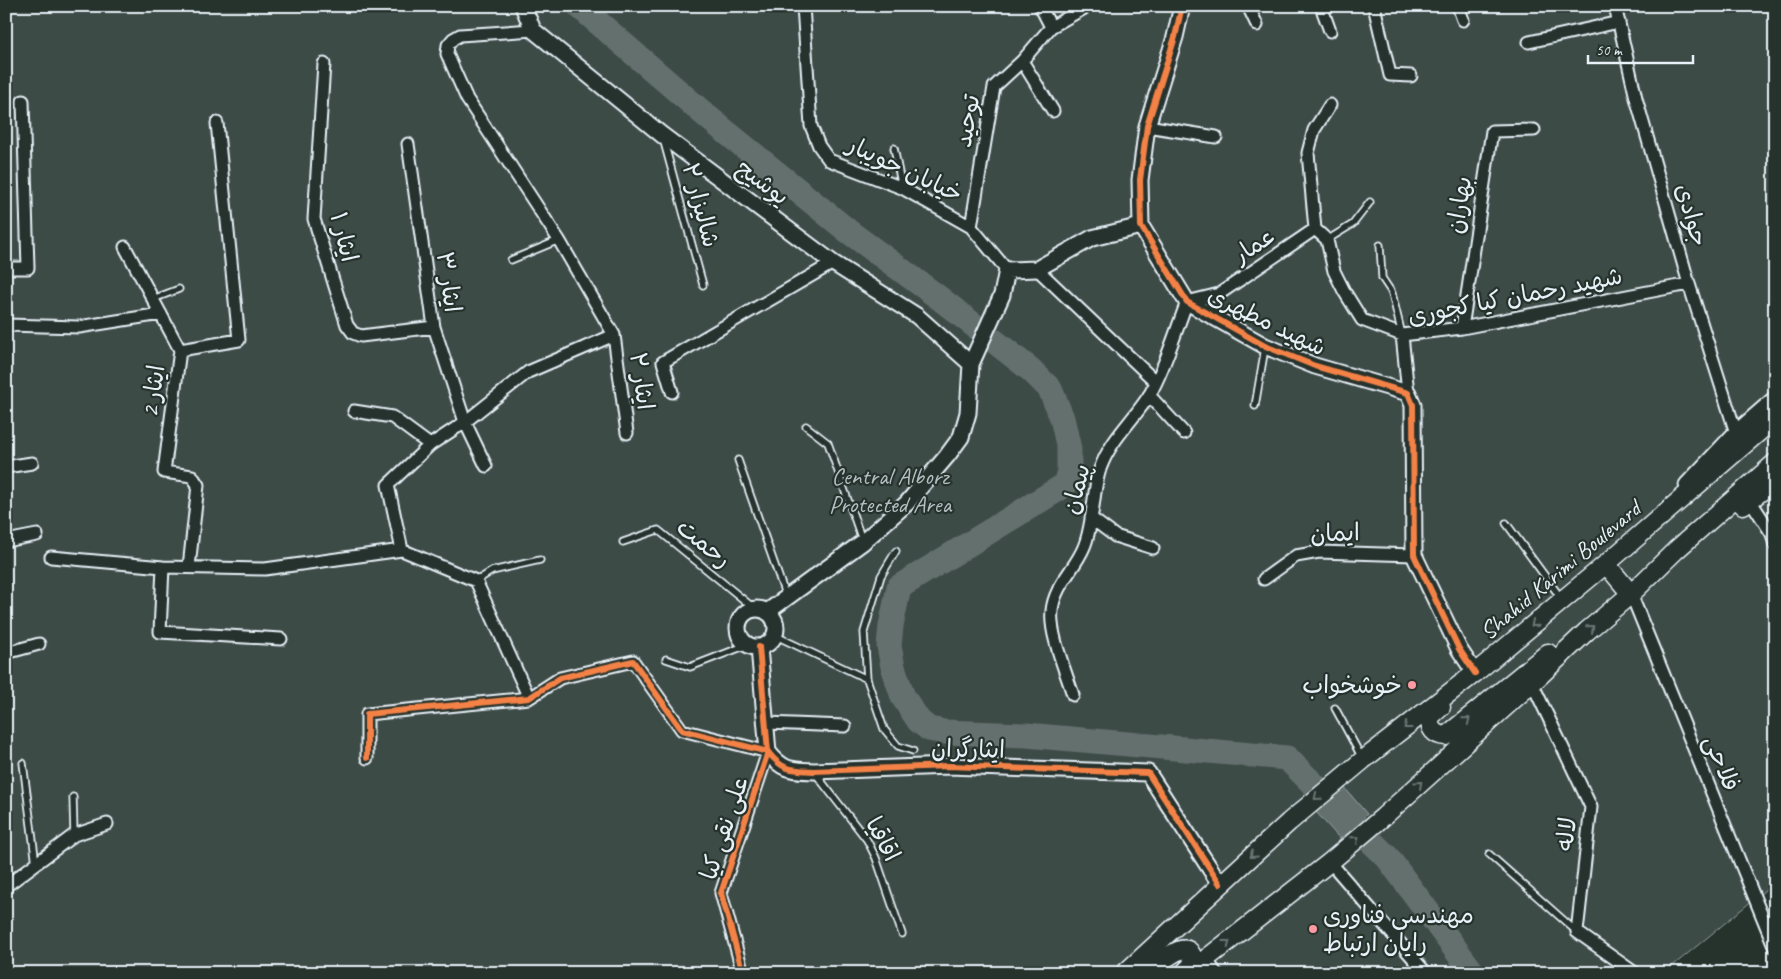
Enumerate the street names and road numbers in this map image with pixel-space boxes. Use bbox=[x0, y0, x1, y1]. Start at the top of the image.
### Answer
street label: توحید bbox=[948, 91, 987, 150]
street label: خیابان جویبار bbox=[841, 128, 967, 209]
street label: یوشیج bbox=[730, 152, 795, 212]
street label: شالیزار ۲ bbox=[675, 160, 727, 250]
street label: بهاران bbox=[1440, 174, 1478, 236]
street label: جوادی bbox=[1669, 180, 1715, 250]
street label: ایثار ۱ bbox=[323, 209, 365, 265]
street label: عمار bbox=[1226, 220, 1281, 271]
street label: ایثار ۳ bbox=[430, 250, 468, 314]
street label: شهید رحمان کیا کجوری bbox=[1405, 260, 1625, 332]
street label: شهید مطهری bbox=[1203, 279, 1331, 363]
street label: ایثار ۲ bbox=[623, 350, 661, 412]
street label: ایثار 2 bbox=[135, 363, 171, 419]
street label: پیمان bbox=[1055, 461, 1097, 517]
street label: Shahid Karimi Boulevard bbox=[1473, 492, 1649, 646]
street label: رحمت bbox=[671, 512, 737, 574]
street label: ایمان bbox=[1310, 517, 1360, 549]
street label: فلاحی bbox=[1697, 731, 1747, 795]
street label: ایثارگران bbox=[931, 733, 1005, 765]
street label: علی نقی کیا bbox=[693, 772, 755, 884]
street label: اقاقیا bbox=[859, 812, 907, 866]
street label: لاله bbox=[1549, 815, 1583, 853]

